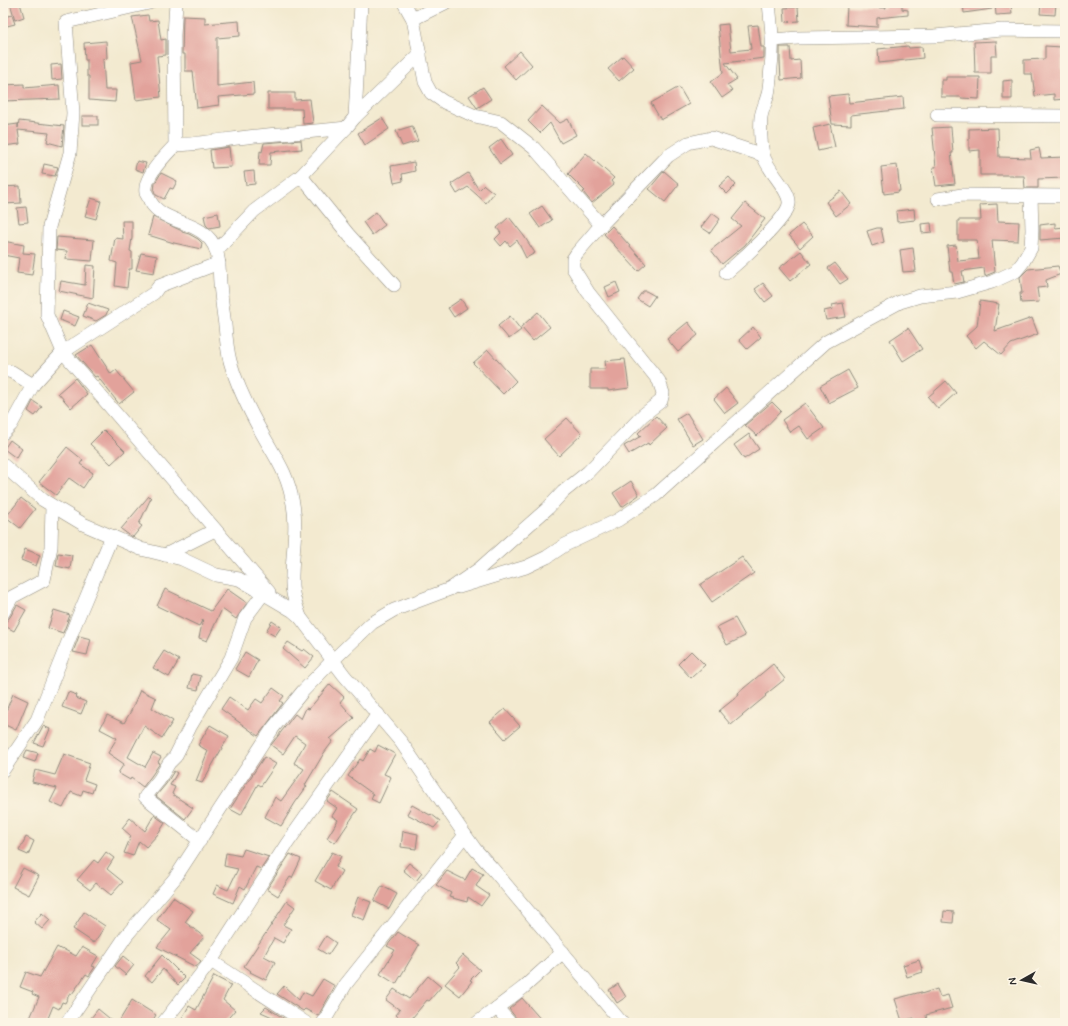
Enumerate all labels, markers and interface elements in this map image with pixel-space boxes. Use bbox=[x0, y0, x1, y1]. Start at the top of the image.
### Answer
north arrow bbox=[1002, 960, 1042, 1000]
text: N bbox=[1006, 977, 1021, 986]

